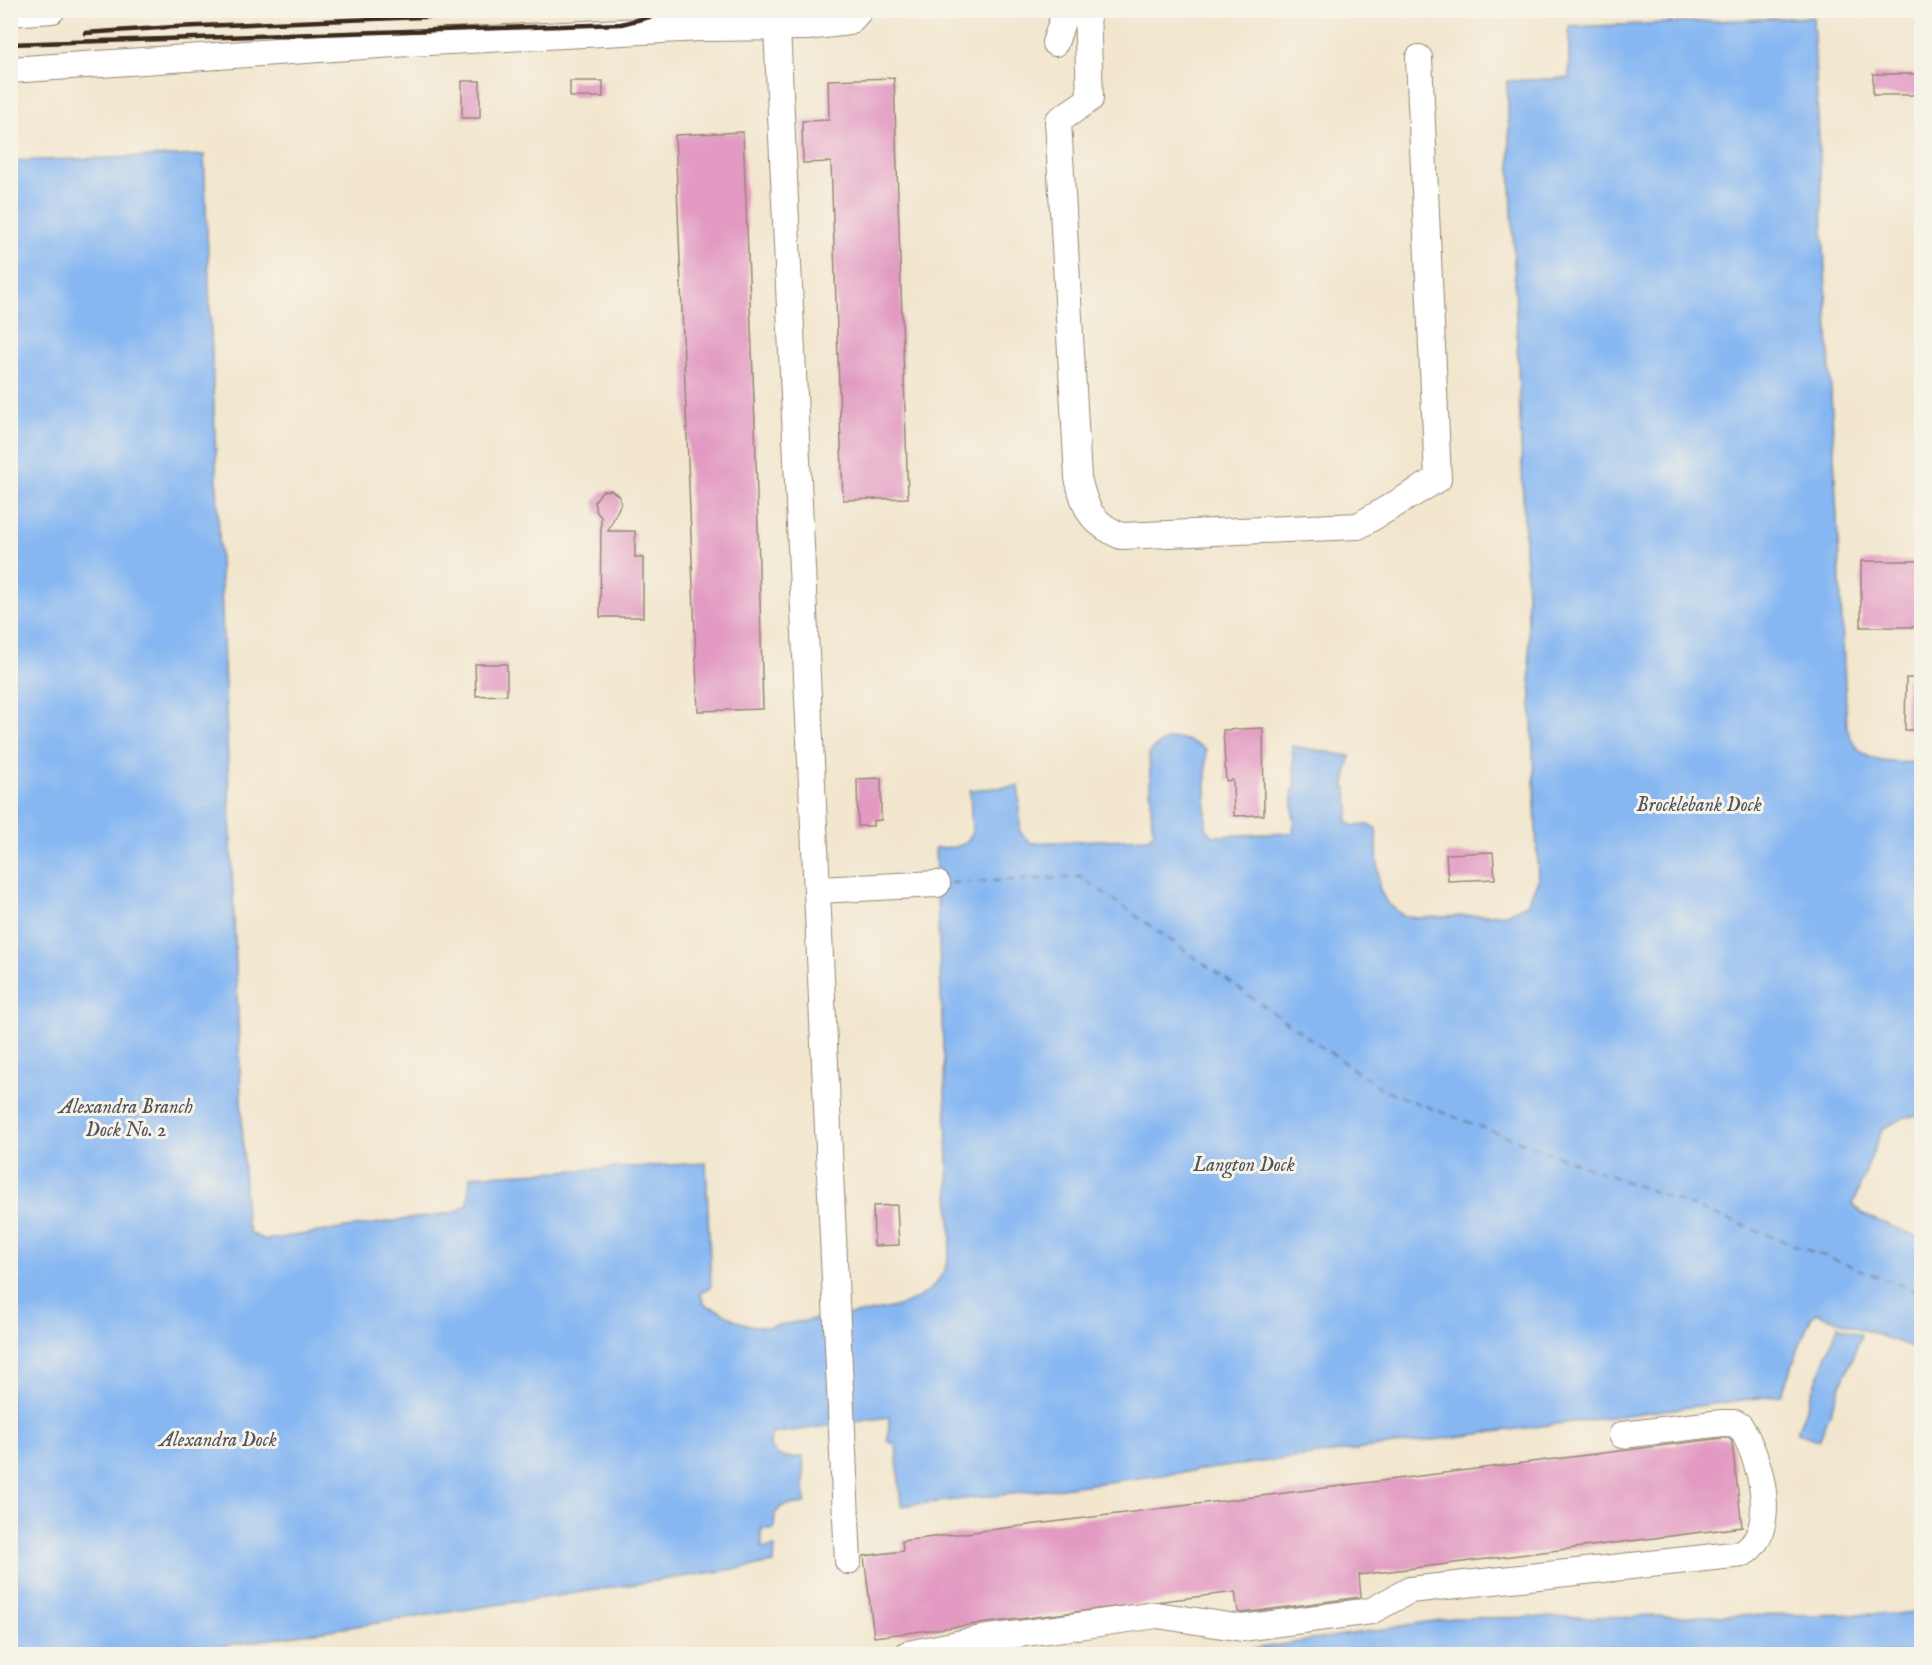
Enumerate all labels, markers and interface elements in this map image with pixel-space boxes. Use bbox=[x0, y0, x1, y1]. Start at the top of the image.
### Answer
water label: Brocklebank Dock bbox=[1636, 793, 1762, 818]
water label: Alexandra Branch Dock No. 2 bbox=[57, 1095, 194, 1143]
water label: Langton Dock bbox=[1192, 1153, 1295, 1179]
water label: Alexandra Dock bbox=[157, 1428, 277, 1453]

